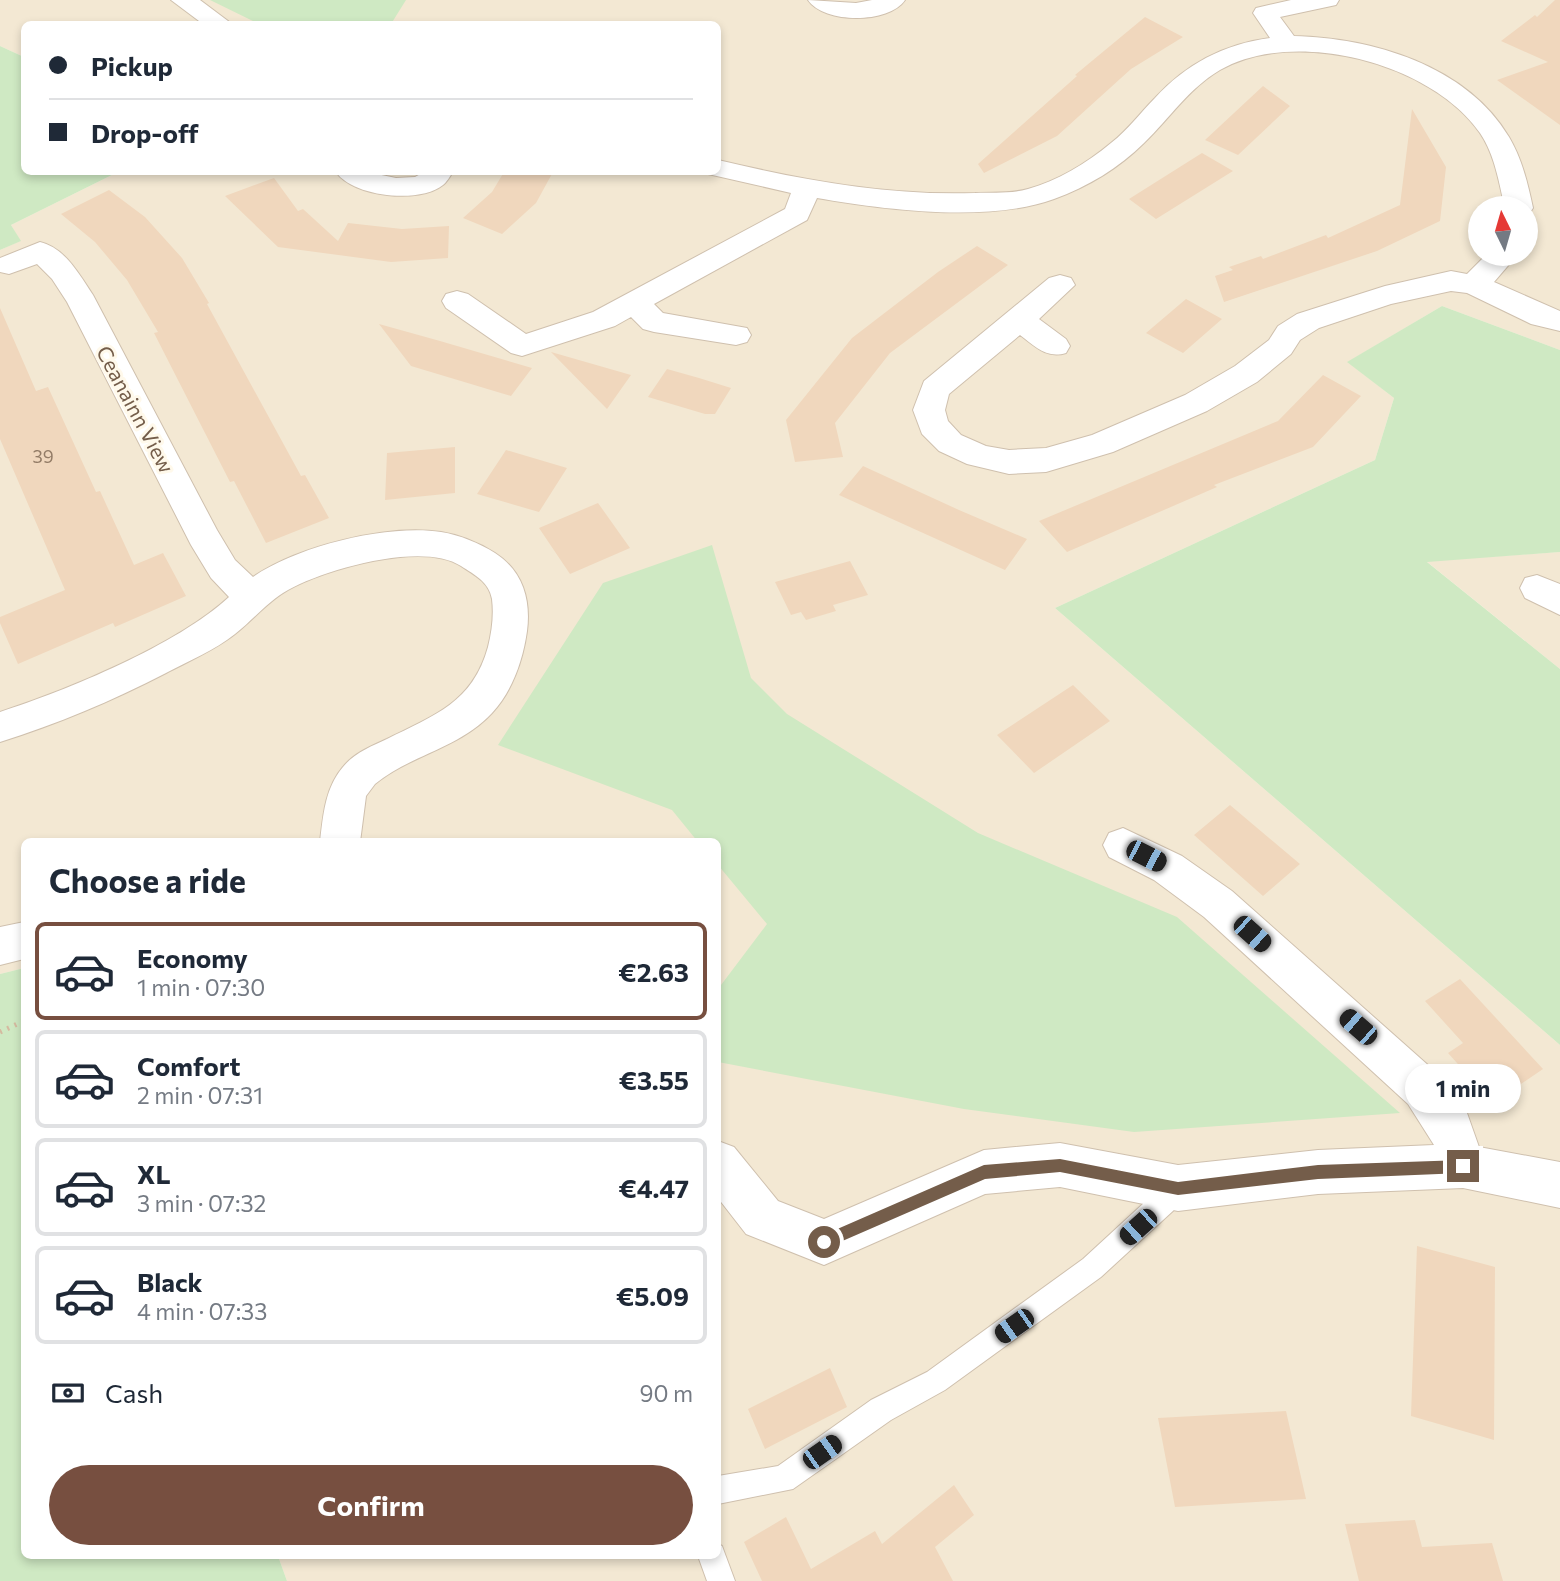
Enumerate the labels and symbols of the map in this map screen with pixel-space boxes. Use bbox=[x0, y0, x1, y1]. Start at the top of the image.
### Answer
north arrow bbox=[1468, 196, 1538, 266]
street label: Ceanainn View bbox=[92, 341, 180, 477]
house number: 39 bbox=[32, 445, 54, 467]
car bbox=[1123, 837, 1170, 875]
car bbox=[1230, 912, 1275, 956]
car bbox=[1336, 1005, 1381, 1049]
callout: 1 min bbox=[1405, 1064, 1521, 1114]
route end bbox=[1447, 1150, 1479, 1182]
car bbox=[1116, 1205, 1161, 1249]
route start bbox=[808, 1226, 840, 1258]
car bbox=[991, 1305, 1038, 1347]
car bbox=[799, 1431, 846, 1473]

